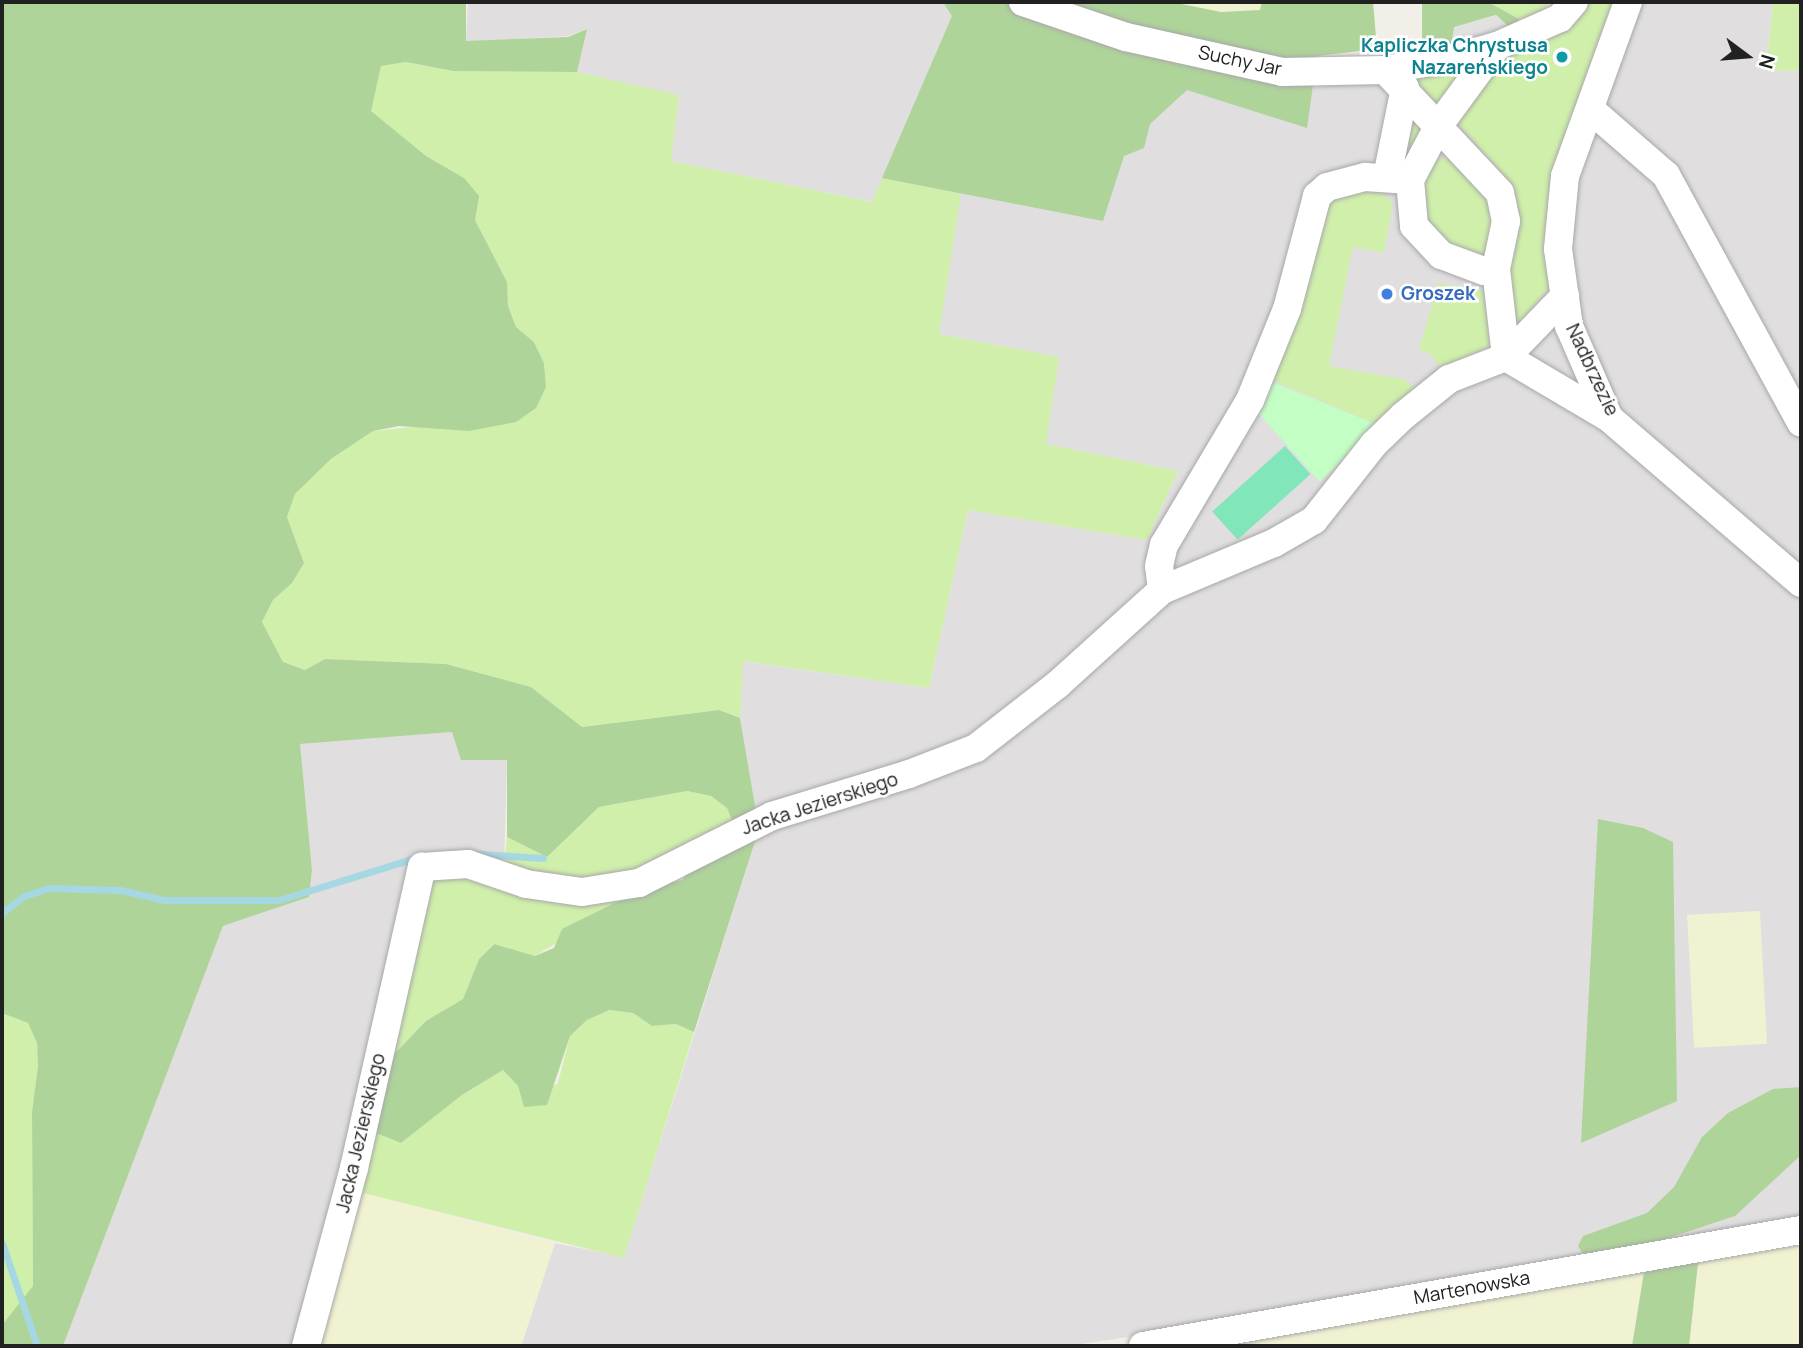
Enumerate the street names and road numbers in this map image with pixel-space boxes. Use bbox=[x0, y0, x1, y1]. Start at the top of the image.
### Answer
street label: Suchy Jar bbox=[1196, 41, 1284, 81]
street label: Nadbrzezie bbox=[1561, 320, 1623, 420]
street label: Jacka Jezierskiego bbox=[739, 768, 901, 840]
street label: Jacka Jezierskiego bbox=[332, 1051, 390, 1215]
street label: Martenowska bbox=[1412, 1267, 1532, 1309]

